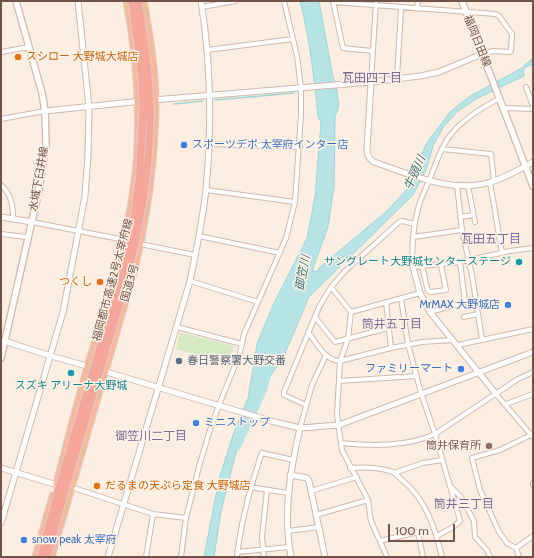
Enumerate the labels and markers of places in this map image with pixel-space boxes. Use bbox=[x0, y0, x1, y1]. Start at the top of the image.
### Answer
place label: スシロー 大野城大城店 bbox=[26, 50, 138, 64]
marker: スシロー 大野城大城店 bbox=[13, 52, 23, 62]
place label: スポーツデポ 太宰府インター店 bbox=[192, 138, 348, 152]
marker: スポーツデポ 太宰府インター店 bbox=[179, 140, 189, 150]
place label: サングレート大野城センターステージ bbox=[324, 255, 511, 269]
marker: サングレート大野城センターステージ bbox=[514, 257, 524, 267]
place label: つくし bbox=[59, 275, 92, 289]
marker: つくし bbox=[95, 277, 105, 287]
place label: MrMAX 大野城店 bbox=[419, 298, 500, 312]
marker: MrMAX 大野城店 bbox=[503, 300, 513, 310]
place label: 春日警察署大野交番 bbox=[187, 354, 286, 368]
marker: 春日警察署大野交番 bbox=[174, 356, 184, 366]
place label: ファミリーマート bbox=[365, 362, 453, 376]
marker: ファミリーマート bbox=[456, 364, 466, 374]
marker: スズキ アリーナ大野城 bbox=[66, 368, 76, 378]
place label: スズキ アリーナ大野城 bbox=[15, 379, 127, 393]
place label: ミニストップ bbox=[204, 416, 270, 430]
marker: ミニストップ bbox=[191, 418, 201, 428]
place label: 筒井保育所 bbox=[426, 439, 481, 453]
marker: 筒井保育所 bbox=[484, 441, 494, 451]
place label: だるまの天ぷら定食 大野城店 bbox=[105, 479, 250, 493]
marker: だるまの天ぷら定食 大野城店 bbox=[92, 481, 102, 491]
place label: snow peak 太宰府 bbox=[32, 533, 117, 547]
marker: snow peak 太宰府 bbox=[19, 535, 29, 545]

